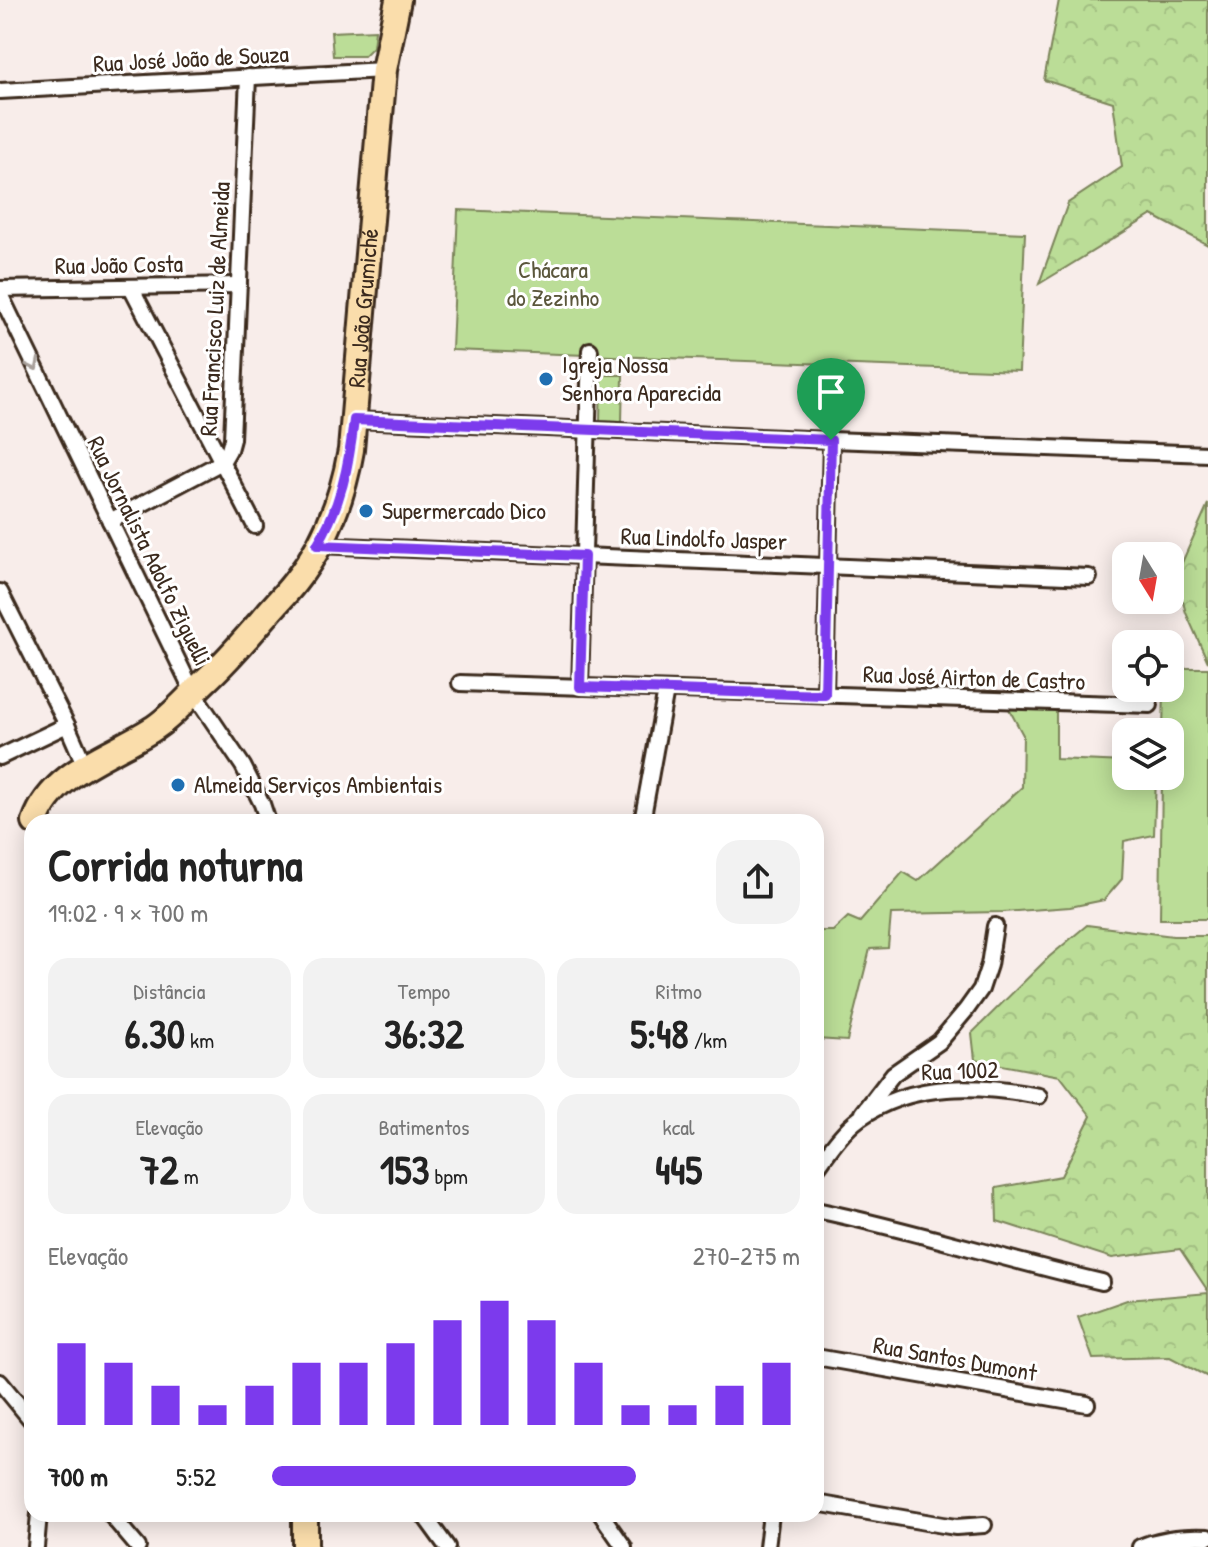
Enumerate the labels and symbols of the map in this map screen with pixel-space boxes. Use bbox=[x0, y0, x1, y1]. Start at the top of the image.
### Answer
street label: Rua José João de Souza bbox=[92, 37, 290, 79]
street label: Rua Francisco Luiz de Almeida bbox=[191, 181, 237, 437]
street label: Rua João Grumiché bbox=[339, 227, 385, 389]
street label: Rua João Costa bbox=[55, 247, 183, 281]
park label: Chácara do Zezinho bbox=[507, 253, 600, 313]
place label: Igreja Nossa Senhora Aparecida bbox=[562, 348, 721, 408]
one-way arrow bbox=[24, 356, 40, 371]
pin bbox=[797, 358, 865, 440]
marker: Igreja Nossa Senhora Aparecida bbox=[537, 370, 555, 388]
street label: Rua Jornalista Adolfo Ziguelli bbox=[80, 430, 219, 671]
place label: Supermercado Dico bbox=[382, 494, 546, 526]
marker: Supermercado Dico bbox=[357, 502, 375, 520]
street label: Rua Lindolfo Jasper bbox=[620, 519, 788, 557]
north arrow bbox=[1112, 542, 1184, 614]
street label: Rua José Airton de Castro bbox=[862, 657, 1086, 697]
place label: Almeida Serviços Ambientais bbox=[194, 768, 442, 800]
marker: Almeida Serviços Ambientais bbox=[169, 776, 187, 794]
street label: Rua 1002 bbox=[921, 1053, 999, 1087]
street label: Rua Santos Dumont bbox=[871, 1328, 1040, 1388]

